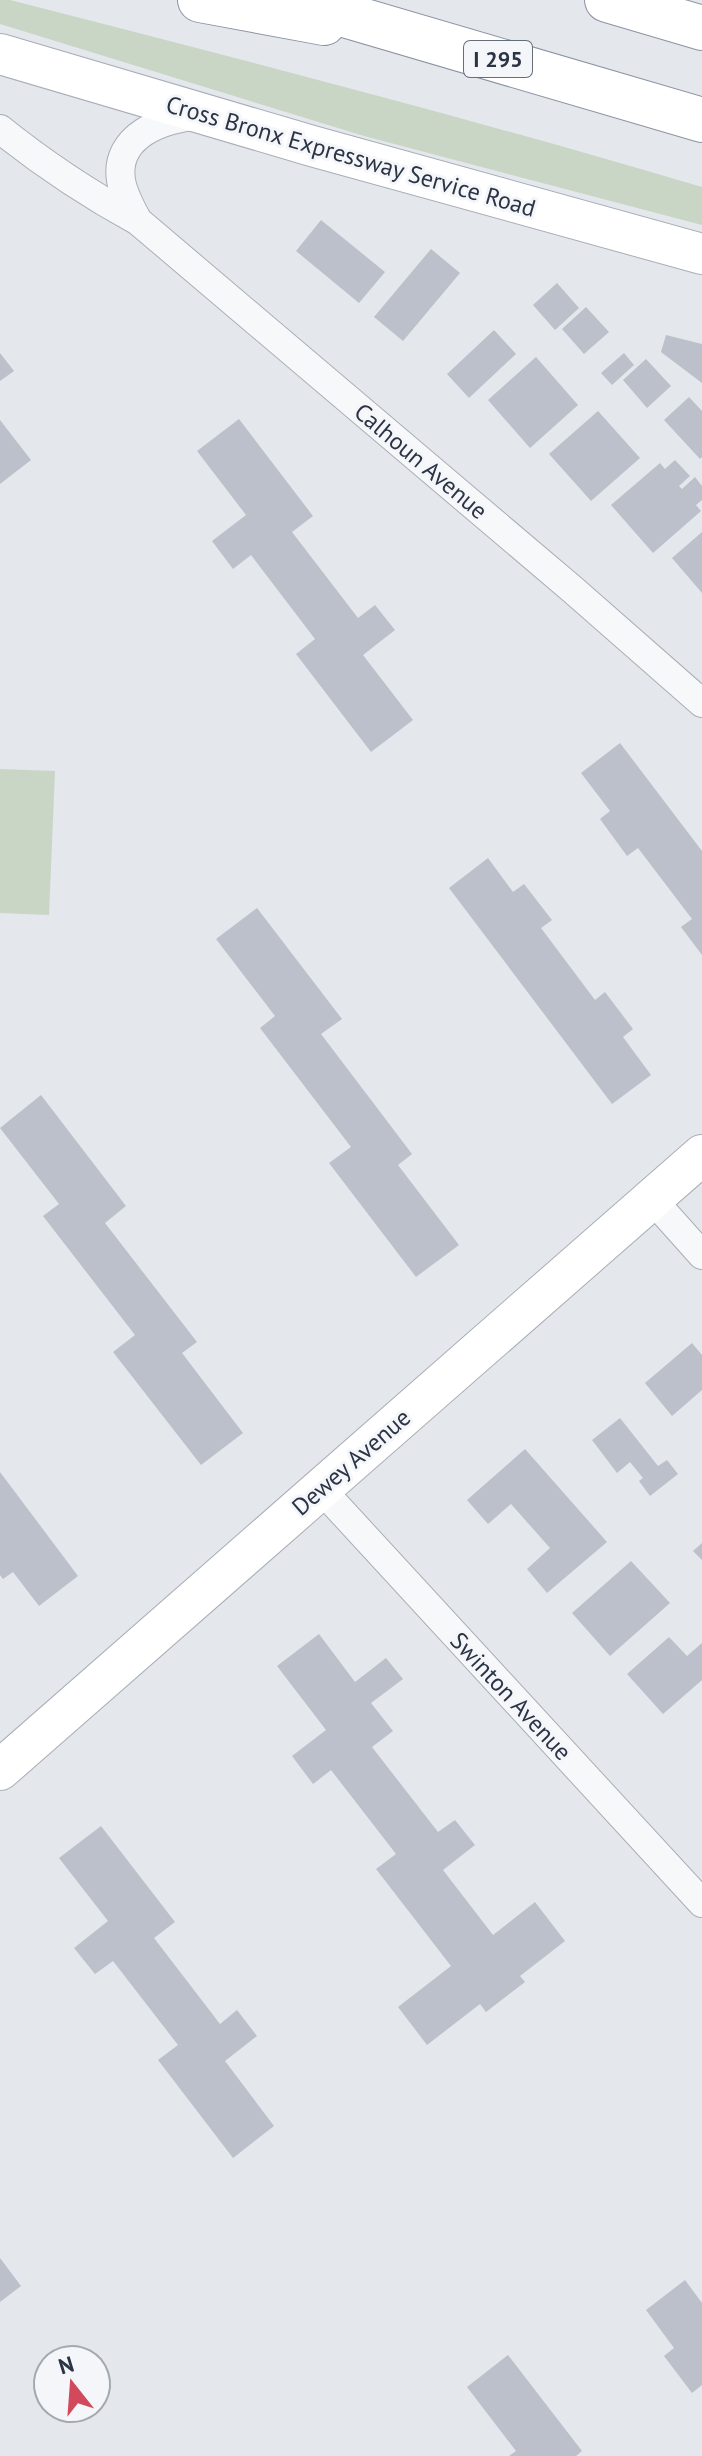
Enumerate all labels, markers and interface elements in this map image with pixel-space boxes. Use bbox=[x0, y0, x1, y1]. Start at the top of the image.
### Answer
road number: I 295 bbox=[464, 41, 532, 77]
street label: Cross Bronx Expressway Service Road bbox=[163, 88, 539, 224]
street label: Calhoun Avenue bbox=[348, 396, 494, 526]
street label: Dewey Avenue bbox=[285, 1402, 417, 1522]
street label: Swinton Avenue bbox=[444, 1625, 578, 1767]
north arrow bbox=[32, 2344, 112, 2424]
text: N bbox=[55, 2349, 77, 2380]

